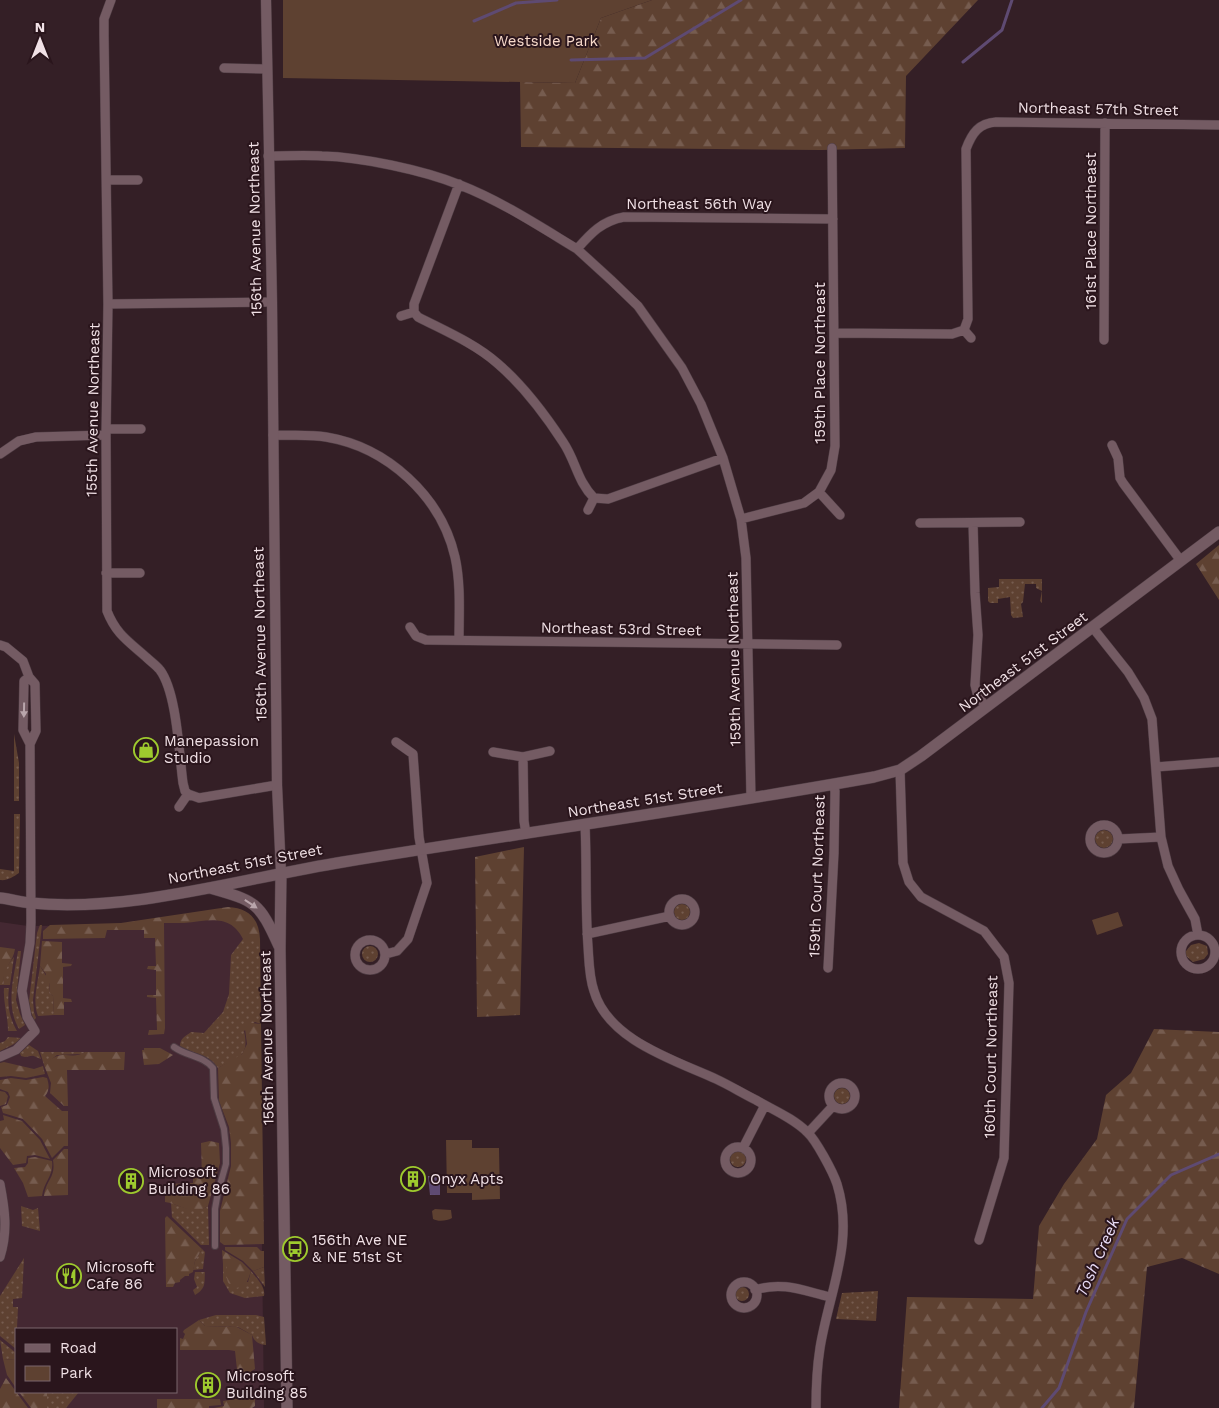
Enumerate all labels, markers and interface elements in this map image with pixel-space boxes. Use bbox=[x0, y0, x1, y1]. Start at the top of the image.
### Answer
north arrow bbox=[15, 15, 65, 65]
text: N bbox=[35, 19, 45, 35]
park label: Westside Park bbox=[494, 32, 599, 50]
street label: Northeast 57th Street bbox=[1018, 99, 1179, 119]
street label: 156th Avenue Northeast bbox=[244, 141, 266, 316]
street label: 161st Place Northeast bbox=[1082, 152, 1100, 310]
street label: Northeast 56th Way bbox=[626, 195, 772, 213]
street label: 159th Place Northeast bbox=[811, 282, 829, 444]
street label: 155th Avenue Northeast bbox=[82, 322, 104, 497]
street label: 156th Avenue Northeast bbox=[249, 546, 271, 721]
street label: 159th Avenue Northeast bbox=[723, 571, 745, 746]
street label: Northeast 51st Street bbox=[955, 607, 1092, 716]
street label: Northeast 53rd Street bbox=[541, 619, 702, 639]
one-way arrow bbox=[20, 702, 28, 718]
place label: Manepassion Studio bbox=[164, 732, 259, 767]
shop icon: Manepassion Studio bbox=[133, 737, 159, 763]
street label: Northeast 51st Street bbox=[566, 779, 724, 821]
street label: 159th Court Northeast bbox=[805, 794, 829, 958]
street label: Northeast 51st Street bbox=[166, 840, 324, 888]
one-way arrow bbox=[244, 899, 258, 909]
street label: 156th Avenue Northeast bbox=[256, 950, 278, 1125]
street label: 160th Court Northeast bbox=[981, 975, 1001, 1139]
place label: Microsoft Building 86 bbox=[148, 1163, 230, 1198]
building icon: Onyx Apts bbox=[400, 1166, 426, 1192]
building icon: Microsoft Building 86 bbox=[118, 1168, 144, 1194]
place label: Onyx Apts bbox=[430, 1170, 504, 1188]
water label: Tosh Creek bbox=[1072, 1214, 1124, 1300]
place label: 156th Ave NE & NE 51st St bbox=[312, 1231, 407, 1266]
bus stop icon: 156th Ave NE & NE 51st St bbox=[282, 1236, 308, 1262]
place label: Microsoft Cafe 86 bbox=[86, 1258, 155, 1293]
restaurant icon: Microsoft Cafe 86 bbox=[56, 1263, 82, 1289]
legend bbox=[15, 1328, 178, 1393]
text: Road bbox=[60, 1339, 97, 1357]
text: Park bbox=[60, 1364, 93, 1382]
place label: Microsoft Building 85 bbox=[226, 1367, 307, 1402]
building icon: Microsoft Building 85 bbox=[195, 1372, 221, 1398]

